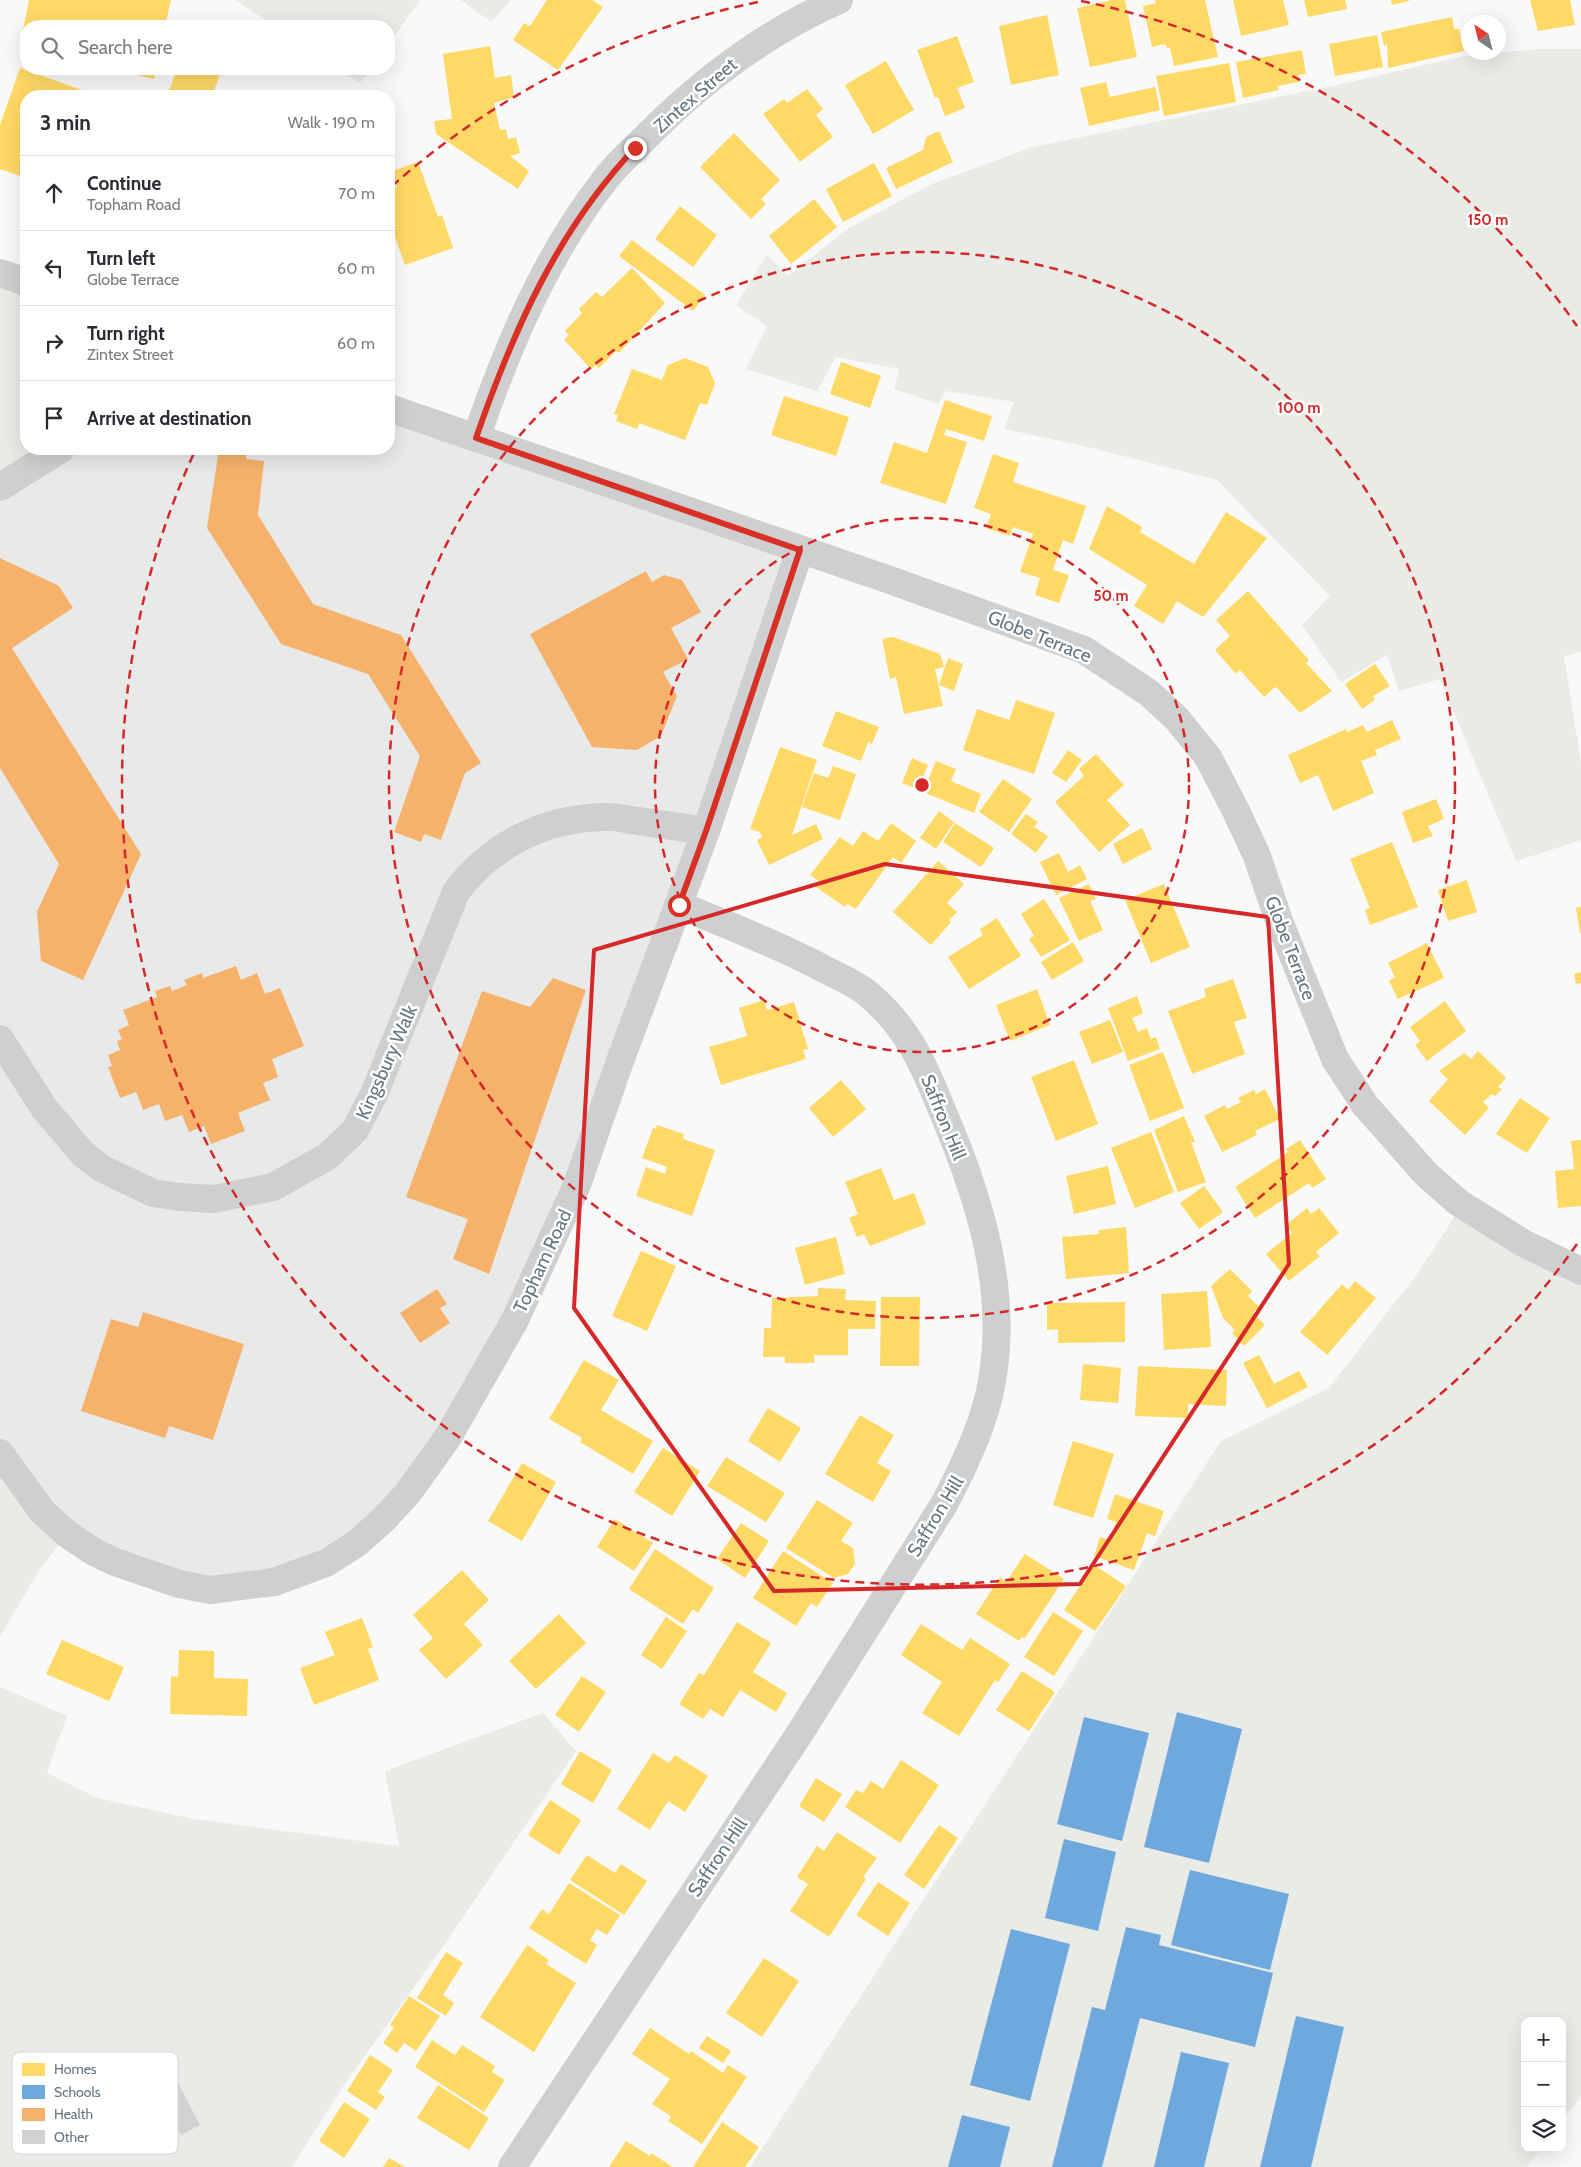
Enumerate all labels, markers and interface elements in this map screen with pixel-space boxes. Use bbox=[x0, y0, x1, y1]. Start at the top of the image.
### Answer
north arrow bbox=[1461, 15, 1506, 60]
search box bbox=[20, 20, 395, 75]
icon: search bbox=[38, 34, 66, 62]
text: Search here bbox=[78, 36, 172, 59]
street label: Zintex Street bbox=[649, 53, 742, 138]
text: 3 min bbox=[40, 110, 91, 135]
text: Walk · 190 m bbox=[288, 113, 375, 132]
route end bbox=[624, 137, 647, 160]
text: Continue bbox=[87, 172, 161, 195]
icon: ahead bbox=[40, 179, 68, 207]
text: 70 m bbox=[338, 184, 375, 203]
text: Topham Road bbox=[87, 195, 181, 214]
text: 150 m bbox=[1468, 211, 1508, 229]
text: Turn left bbox=[87, 247, 155, 270]
icon: left bbox=[40, 254, 68, 282]
text: 60 m bbox=[337, 259, 375, 278]
text: Globe Terrace bbox=[87, 270, 179, 289]
text: Turn right bbox=[87, 322, 165, 345]
icon: right bbox=[40, 329, 68, 357]
text: 60 m bbox=[337, 334, 375, 353]
text: Zintex Street bbox=[87, 345, 174, 364]
text: 100 m bbox=[1277, 399, 1321, 417]
icon: arrive bbox=[40, 404, 68, 432]
text: Arrive at destination bbox=[87, 407, 251, 430]
text: 50 m bbox=[1093, 587, 1129, 605]
street label: Globe Terrace bbox=[985, 605, 1095, 668]
centre of rings bbox=[913, 776, 931, 794]
street label: Globe Terrace bbox=[1260, 893, 1321, 1004]
route start bbox=[668, 894, 691, 917]
street label: Kingsbury Walk bbox=[351, 1001, 422, 1123]
street label: Saffron Hill bbox=[916, 1071, 971, 1164]
street label: Topham Road bbox=[509, 1206, 576, 1316]
street label: Saffron Hill bbox=[902, 1471, 969, 1561]
street label: Saffron Hill bbox=[683, 1813, 752, 1901]
map controls bbox=[1521, 2017, 1566, 2152]
button: + bbox=[1521, 2017, 1566, 2062]
legend bbox=[12, 2052, 178, 2154]
text: Homes bbox=[54, 2060, 97, 2078]
button: − bbox=[1521, 2062, 1566, 2107]
text: Schools bbox=[54, 2083, 101, 2101]
text: Health bbox=[54, 2105, 93, 2123]
button: layers bbox=[1521, 2107, 1566, 2152]
text: Other bbox=[54, 2128, 89, 2146]

